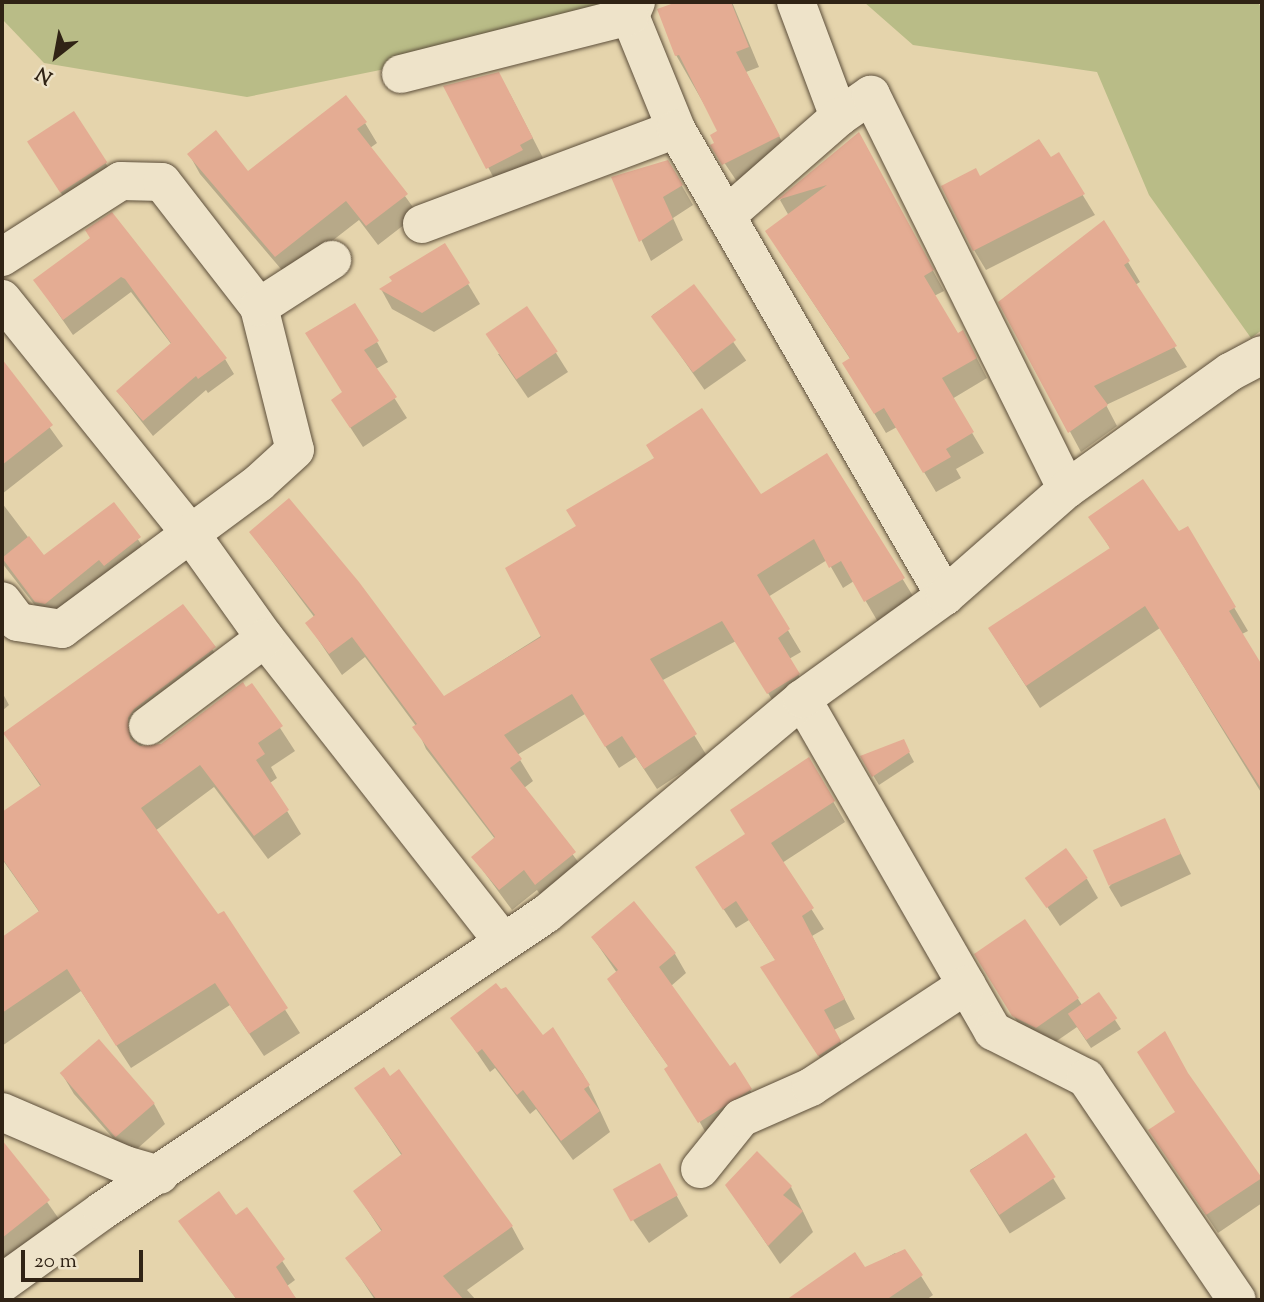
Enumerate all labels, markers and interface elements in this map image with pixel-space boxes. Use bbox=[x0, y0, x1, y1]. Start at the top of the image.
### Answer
north arrow bbox=[21, 21, 91, 91]
text: N bbox=[31, 59, 58, 90]
scale bar bbox=[24, 1236, 147, 1280]
text: 20 m bbox=[34, 1247, 77, 1277]

